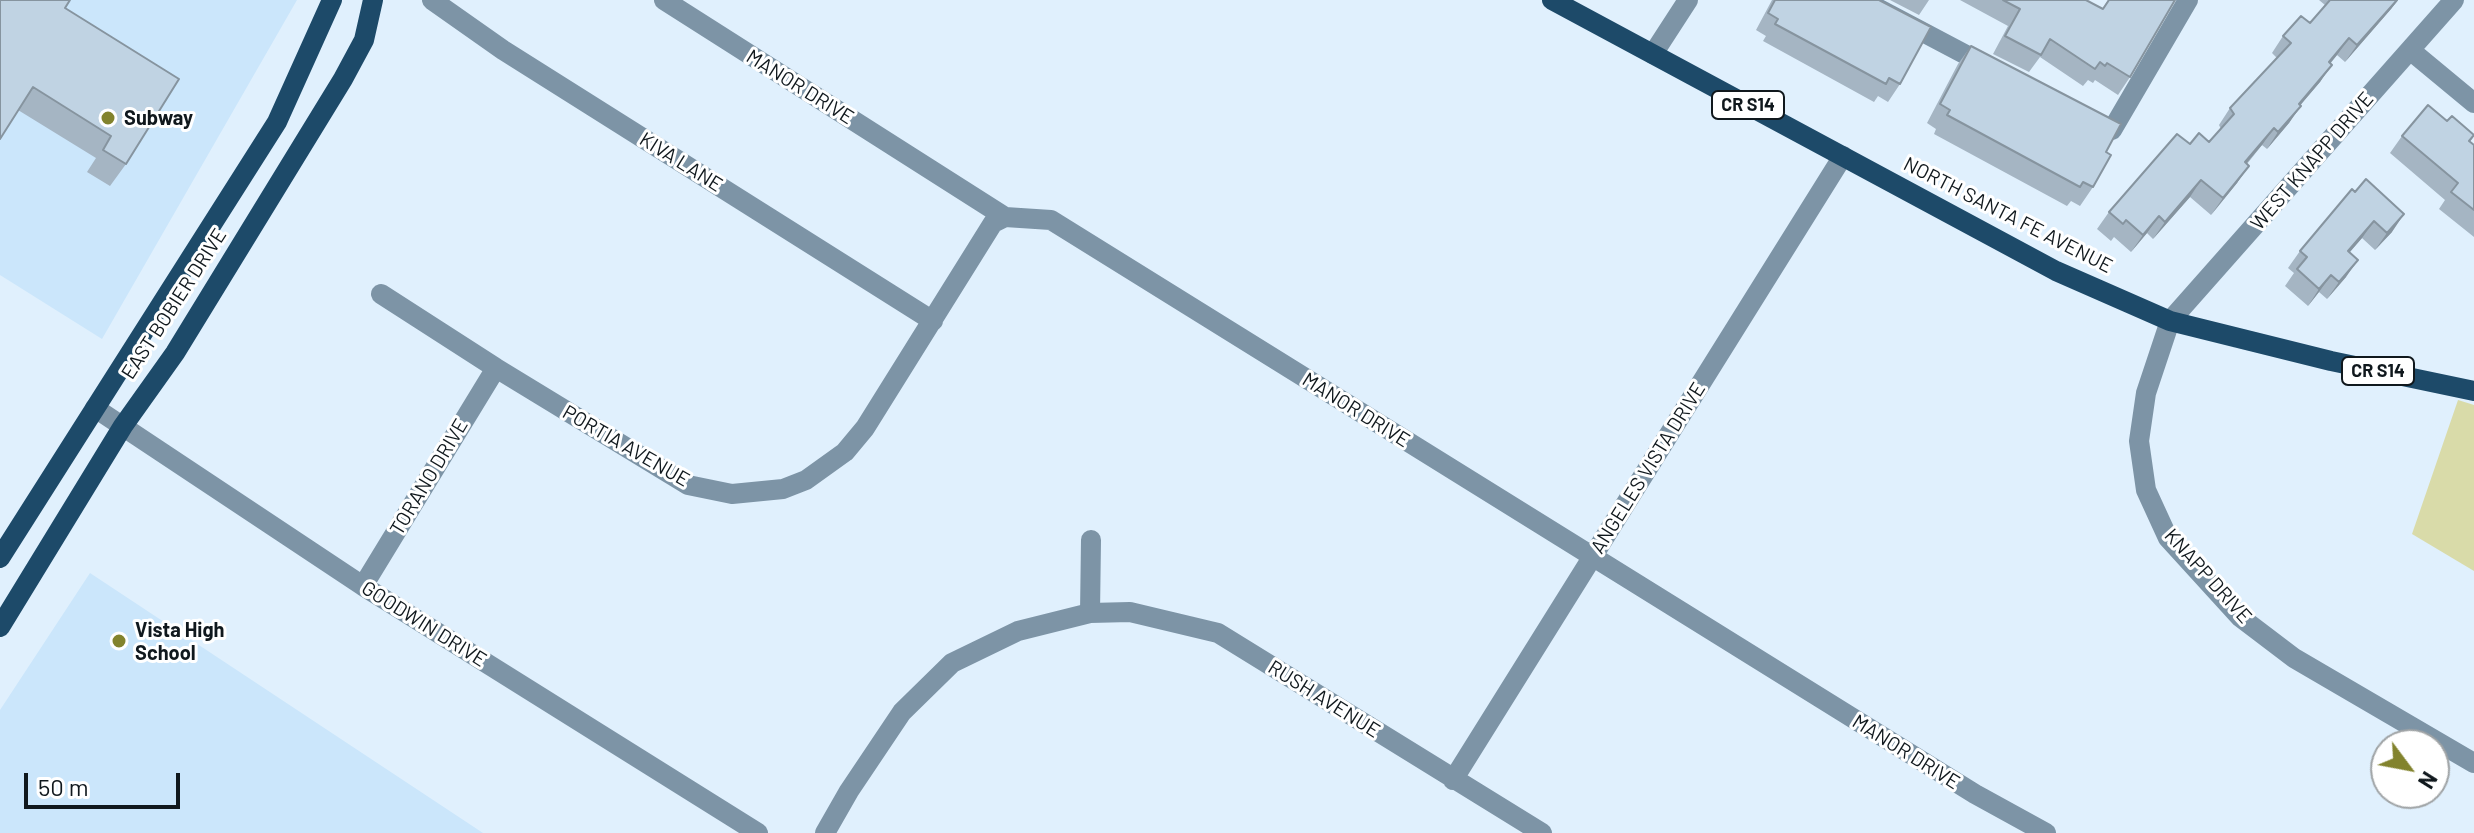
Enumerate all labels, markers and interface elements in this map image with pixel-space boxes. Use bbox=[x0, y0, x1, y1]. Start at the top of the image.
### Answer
street label: MANOR DRIVE bbox=[742, 44, 858, 130]
street label: WEST KNAPP DRIVE bbox=[2246, 87, 2378, 235]
road number: CR S14 bbox=[1712, 91, 1784, 119]
place label: Subway bbox=[124, 106, 193, 130]
marker: Subway bbox=[99, 109, 117, 127]
street label: KIVA LANE bbox=[635, 127, 727, 197]
street label: NORTH SANTA FE AVENUE bbox=[1900, 152, 2116, 278]
street label: EAST BOBIER DRIVE bbox=[116, 224, 232, 384]
road number: CR S14 bbox=[2342, 357, 2414, 385]
street label: MANOR DRIVE bbox=[1298, 367, 1414, 453]
street label: ANGELES VISTA DRIVE bbox=[1586, 378, 1710, 558]
street label: PORTIA AVENUE bbox=[558, 400, 694, 492]
street label: TORANO DRIVE bbox=[385, 415, 473, 539]
street label: KNAPP DRIVE bbox=[2159, 524, 2257, 628]
street label: GOODWIN DRIVE bbox=[357, 576, 491, 672]
place label: Vista High School bbox=[135, 618, 224, 665]
marker: Vista High School bbox=[110, 632, 128, 650]
street label: RUSH AVENUE bbox=[1264, 655, 1384, 743]
street label: MANOR DRIVE bbox=[1848, 709, 1964, 795]
north arrow bbox=[2370, 729, 2450, 809]
scale bar bbox=[28, 757, 184, 807]
text: N bbox=[2414, 768, 2444, 794]
text: 50 m bbox=[38, 772, 89, 801]

